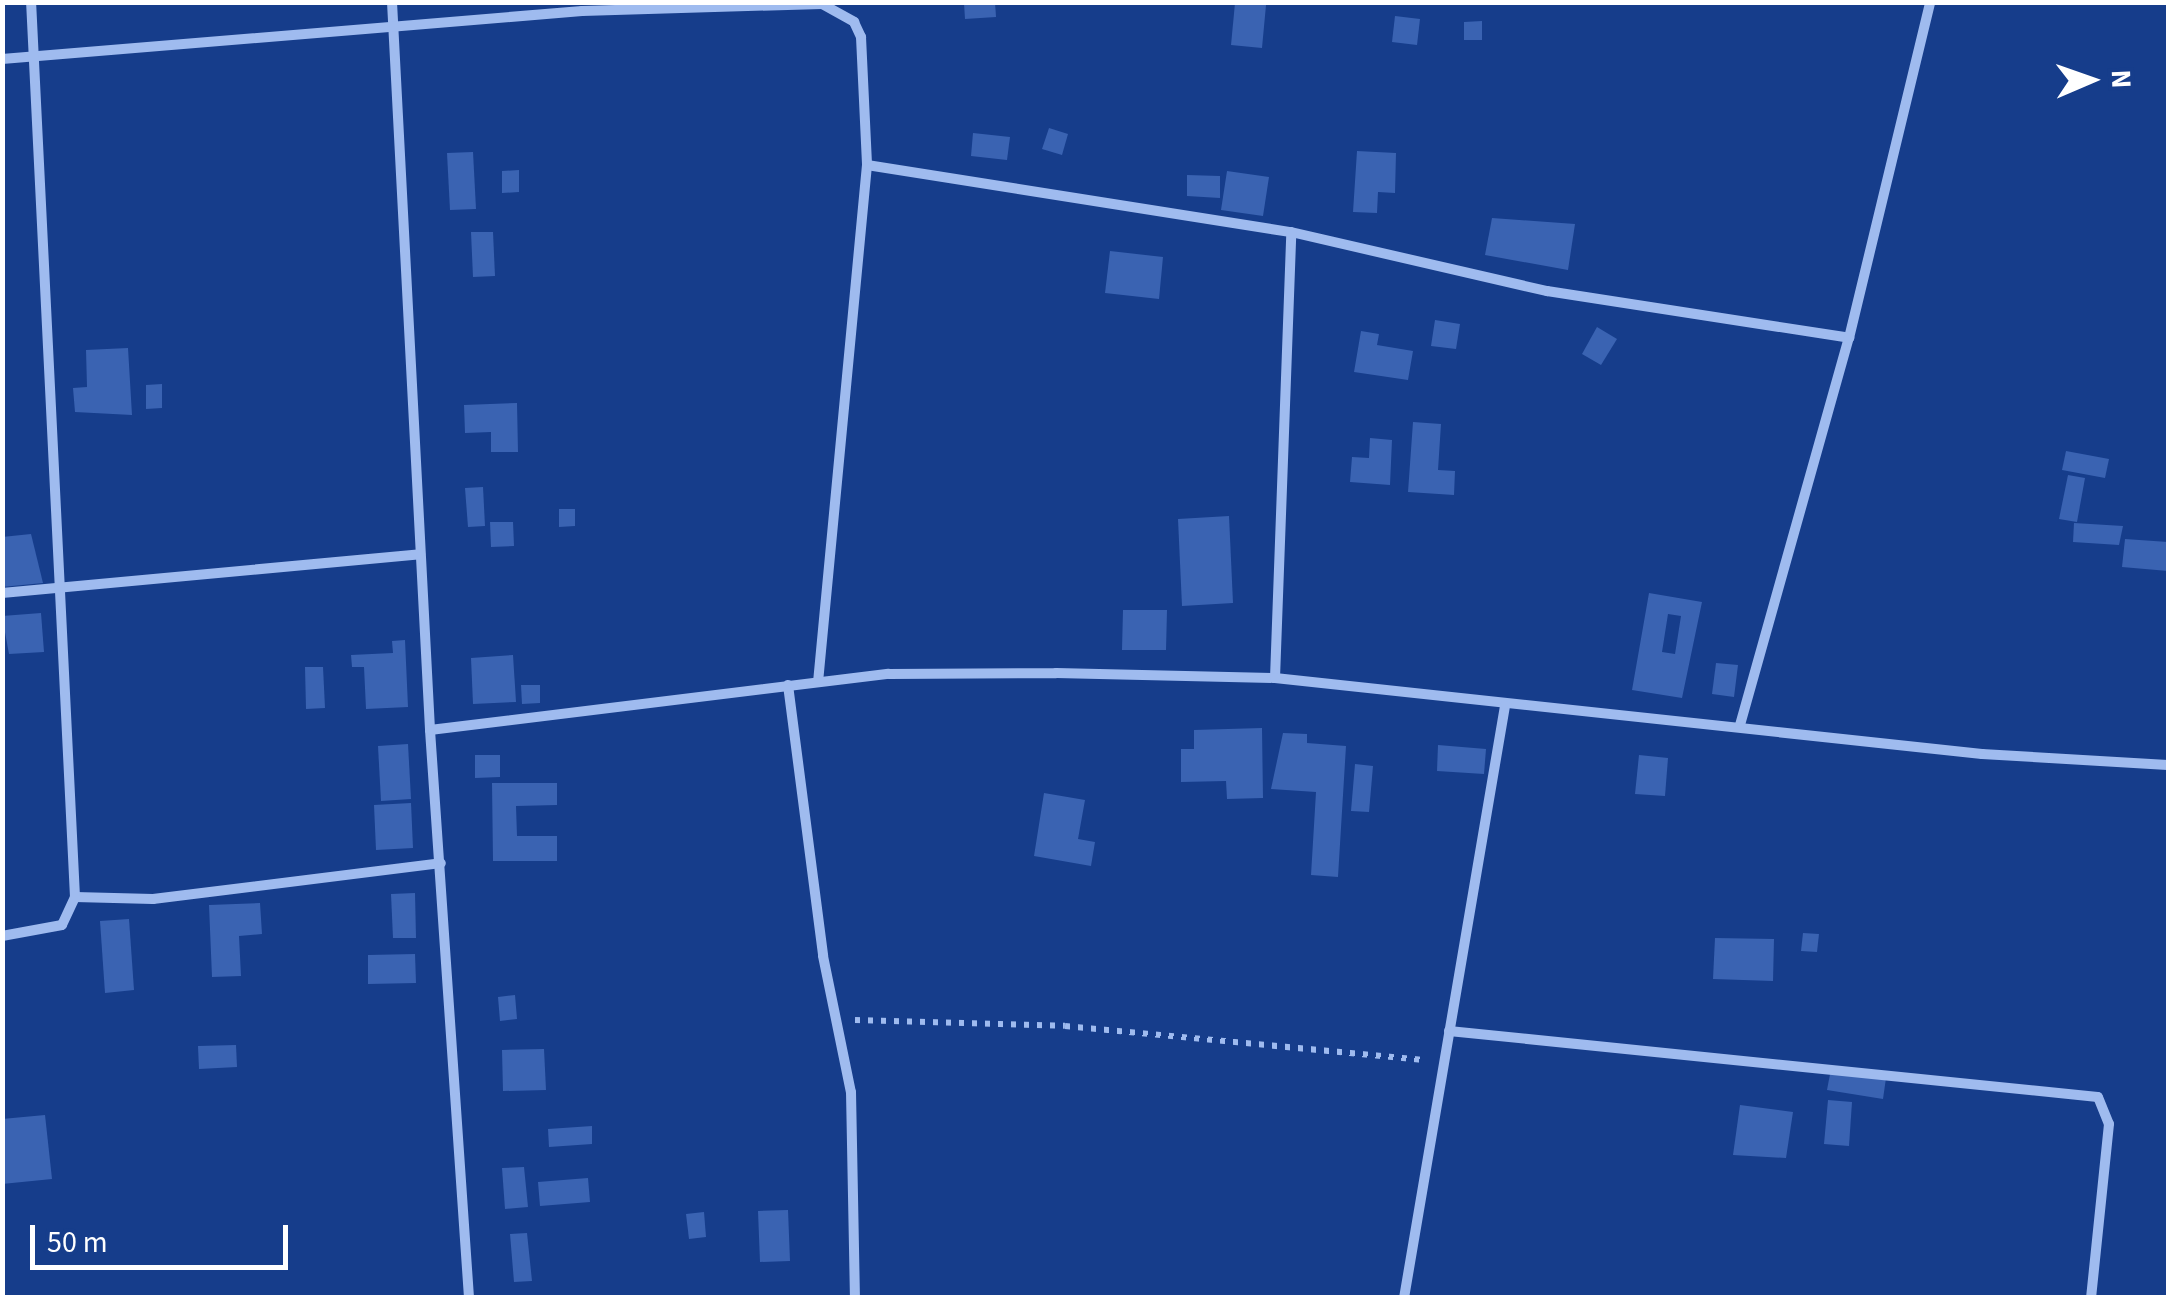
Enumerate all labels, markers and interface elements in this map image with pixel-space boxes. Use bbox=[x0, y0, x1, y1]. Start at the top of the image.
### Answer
north arrow bbox=[2041, 30, 2141, 130]
text: N bbox=[2101, 69, 2141, 89]
scale bar bbox=[35, 1205, 292, 1267]
text: 50 m bbox=[47, 1221, 108, 1264]

